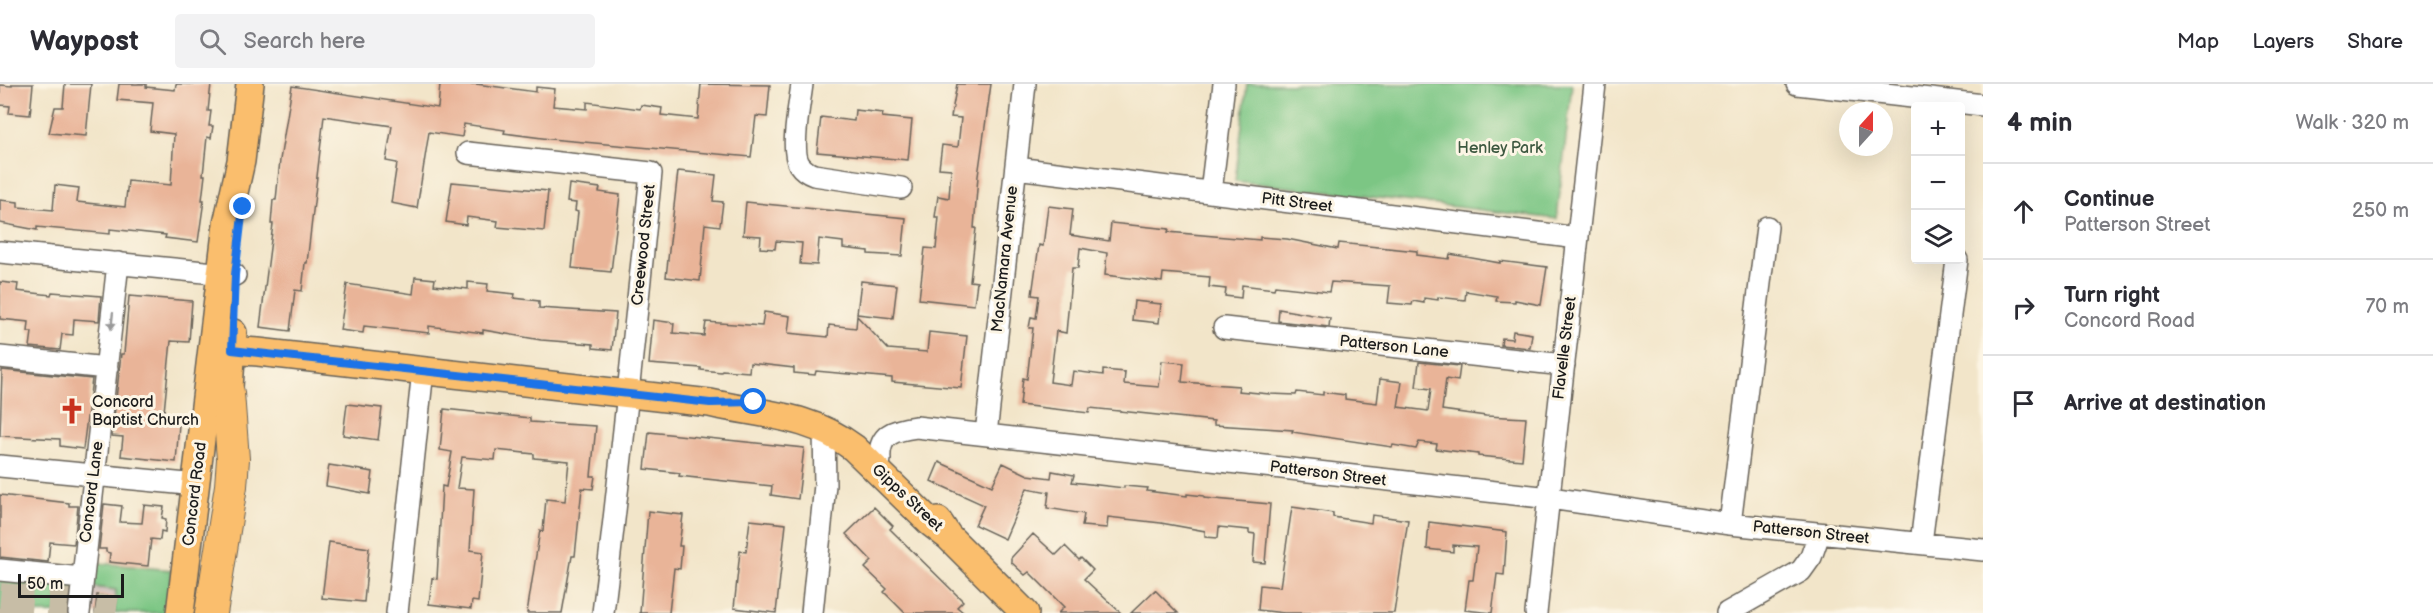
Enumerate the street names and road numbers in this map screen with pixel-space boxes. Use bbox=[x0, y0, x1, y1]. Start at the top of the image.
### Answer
street label: Creewood Street bbox=[628, 183, 660, 307]
street label: MacNamara Avenue bbox=[988, 184, 1022, 333]
street label: Pitt Street bbox=[1260, 189, 1334, 217]
street label: Flavelle Street bbox=[1549, 295, 1581, 401]
street label: Patterson Lane bbox=[1338, 332, 1450, 362]
street label: Concord Lane bbox=[76, 440, 108, 544]
street label: Concord Road bbox=[179, 441, 211, 547]
street label: Patterson Street bbox=[1269, 457, 1387, 491]
street label: Gipps Street bbox=[868, 460, 947, 536]
street label: Patterson Street bbox=[1752, 517, 1870, 549]

